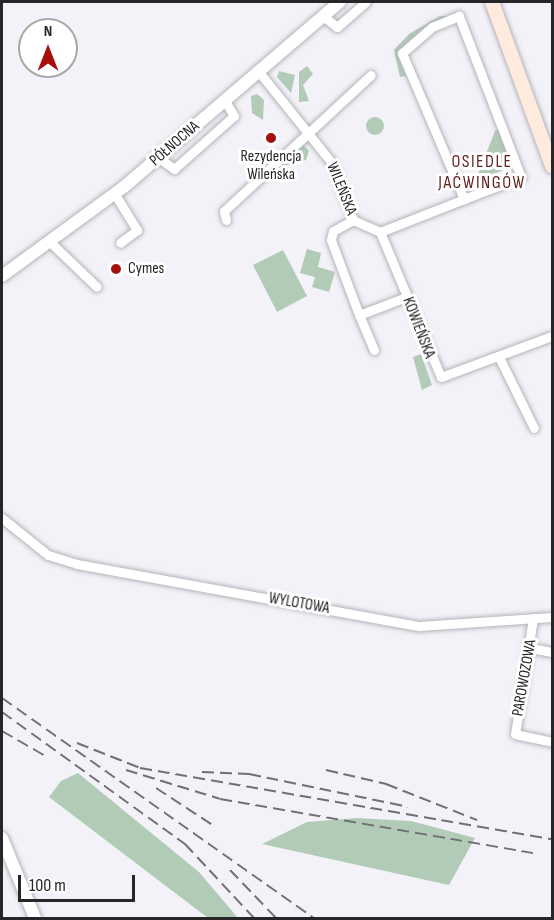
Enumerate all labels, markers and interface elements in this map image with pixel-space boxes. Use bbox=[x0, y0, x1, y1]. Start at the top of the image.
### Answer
north arrow bbox=[18, 18, 78, 78]
text: N bbox=[44, 22, 52, 41]
street label: PÓŁNOCNA bbox=[146, 117, 204, 171]
marker: Rezydencja Wileńska bbox=[264, 131, 278, 145]
place label: Rezydencja Wileńska bbox=[241, 147, 301, 185]
district label: OSIEDLE JAĆWINGÓW bbox=[438, 152, 526, 195]
street label: WILEŃSKA bbox=[322, 160, 360, 218]
place label: Cymes bbox=[128, 259, 164, 279]
marker: Cymes bbox=[109, 262, 123, 276]
street label: KOWIEŃSKA bbox=[398, 295, 438, 361]
street label: WYLOTOWA bbox=[267, 589, 331, 619]
street label: PAROWOZOWA bbox=[509, 638, 541, 718]
scale bar bbox=[21, 863, 138, 901]
text: 100 m bbox=[29, 875, 66, 896]

